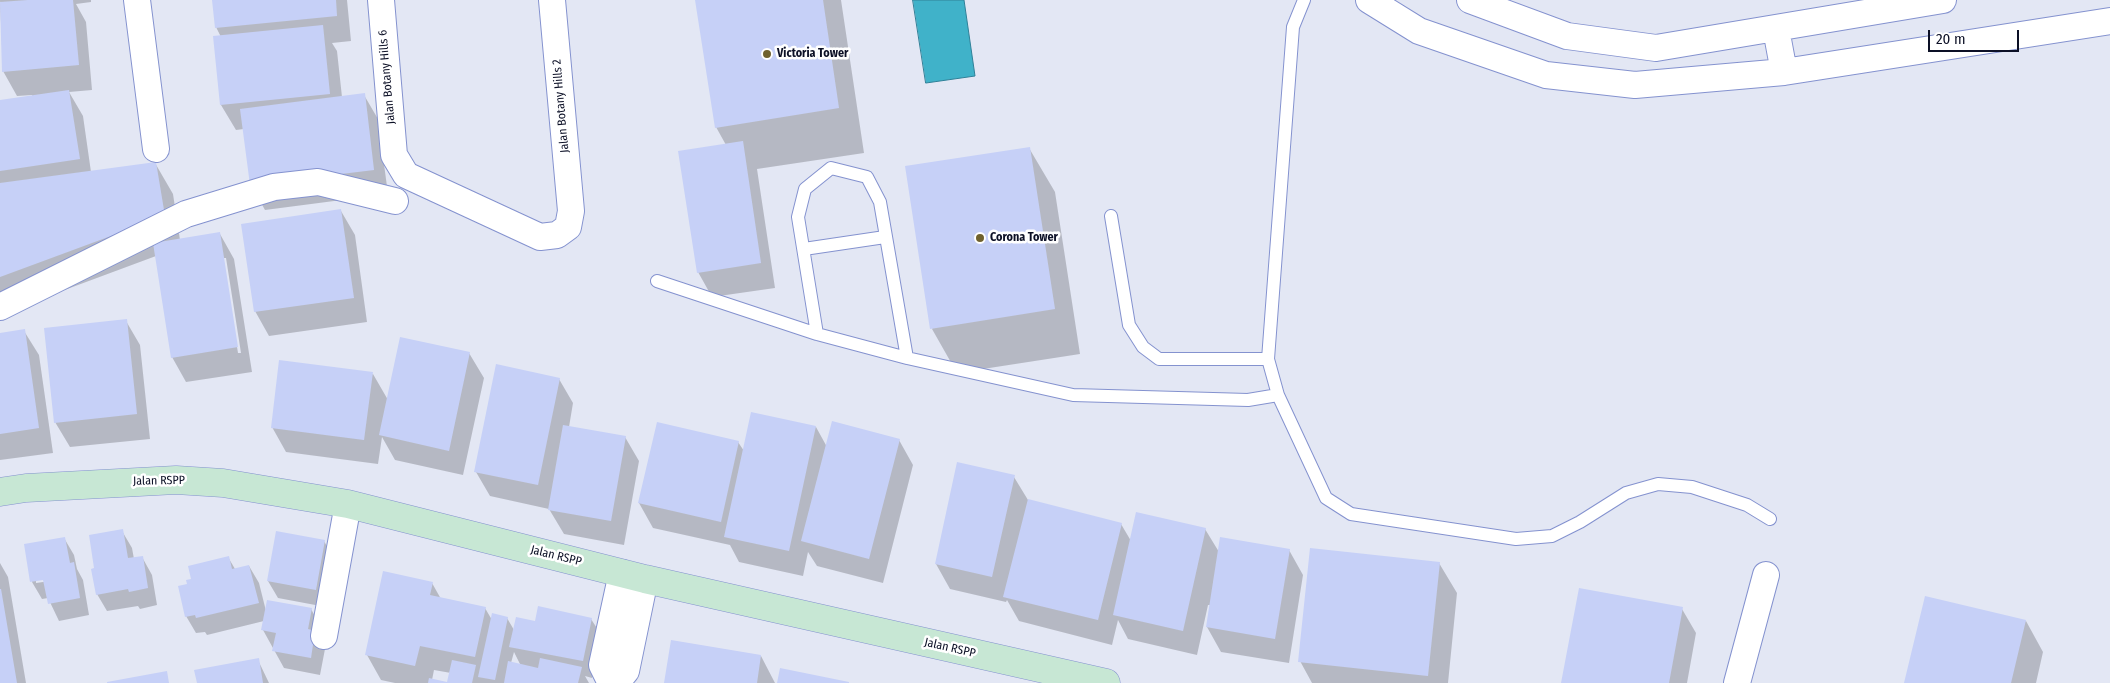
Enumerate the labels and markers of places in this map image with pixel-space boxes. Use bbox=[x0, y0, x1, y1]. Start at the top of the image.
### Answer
place label: Victoria Tower bbox=[777, 47, 848, 61]
marker: Victoria Tower bbox=[761, 48, 773, 60]
place label: Corona Tower bbox=[990, 231, 1058, 245]
marker: Corona Tower bbox=[974, 232, 986, 244]

